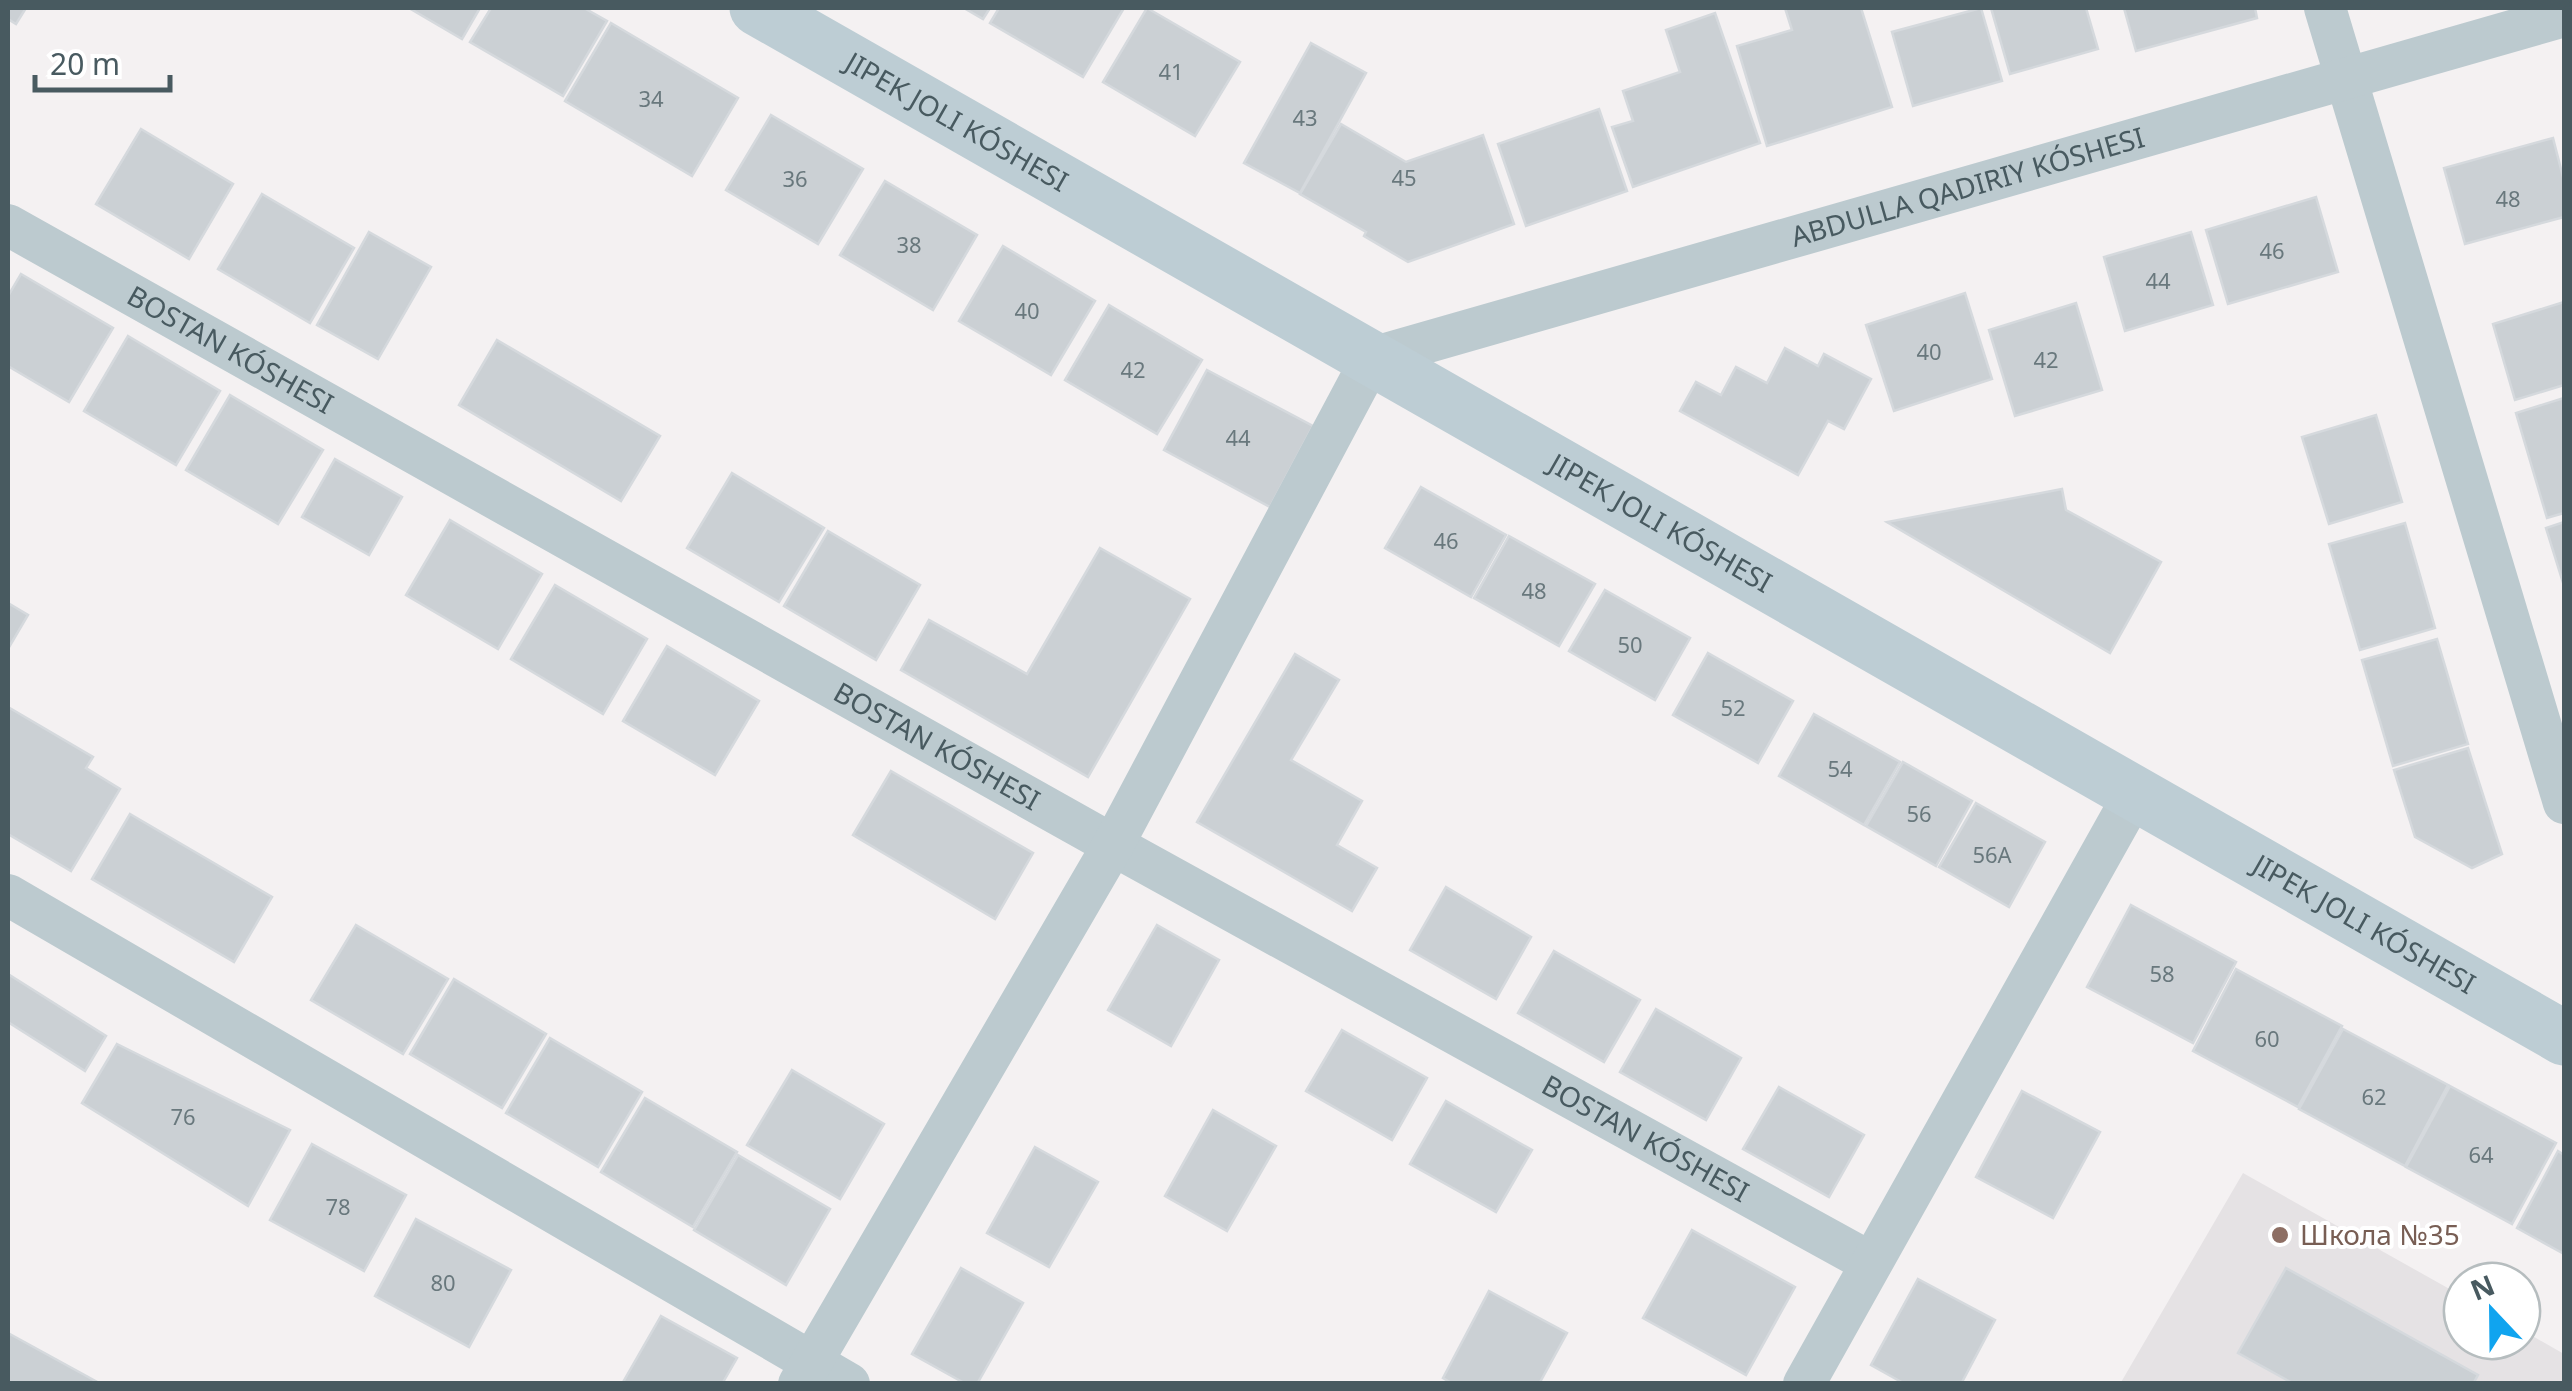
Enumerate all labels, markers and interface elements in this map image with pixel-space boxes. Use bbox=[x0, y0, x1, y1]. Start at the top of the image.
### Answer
scale bar bbox=[35, 30, 170, 92]
street label: JIPEK JOLI KÓSHESI bbox=[836, 41, 1076, 200]
text: 20 m bbox=[50, 43, 120, 84]
house number: 41 bbox=[1158, 56, 1184, 86]
house number: 34 bbox=[638, 83, 664, 113]
house number: 43 bbox=[1292, 102, 1318, 132]
street label: ABDULLA QADIRIY KÓSHESI bbox=[1786, 117, 2148, 255]
house number: 45 bbox=[1391, 162, 1417, 192]
house number: 36 bbox=[782, 163, 808, 193]
house number: 48 bbox=[2495, 183, 2521, 213]
house number: 38 bbox=[896, 229, 922, 259]
house number: 46 bbox=[2259, 235, 2285, 265]
house number: 44 bbox=[2145, 265, 2171, 295]
street label: BOSTAN KÓSHESI bbox=[121, 276, 341, 422]
house number: 40 bbox=[1014, 295, 1040, 325]
house number: 40 bbox=[1916, 336, 1942, 366]
house number: 42 bbox=[2033, 344, 2059, 374]
house number: 42 bbox=[1120, 354, 1146, 384]
house number: 44 bbox=[1225, 422, 1251, 452]
street label: JIPEK JOLI KÓSHESI bbox=[1540, 442, 1779, 601]
house number: 46 bbox=[1433, 525, 1459, 555]
house number: 48 bbox=[1521, 575, 1547, 605]
house number: 50 bbox=[1617, 629, 1643, 659]
street label: BOSTAN KÓSHESI bbox=[827, 672, 1047, 818]
house number: 52 bbox=[1720, 692, 1746, 722]
house number: 54 bbox=[1827, 753, 1853, 783]
house number: 56 bbox=[1906, 798, 1932, 828]
house number: 56A bbox=[1972, 839, 2013, 869]
street label: JIPEK JOLI KÓSHESI bbox=[2244, 843, 2483, 1002]
house number: 58 bbox=[2149, 958, 2175, 988]
house number: 60 bbox=[2254, 1023, 2280, 1053]
street label: BOSTAN KÓSHESI bbox=[1536, 1065, 1756, 1210]
house number: 62 bbox=[2361, 1081, 2387, 1111]
house number: 76 bbox=[170, 1101, 196, 1131]
house number: 64 bbox=[2468, 1139, 2494, 1169]
house number: 78 bbox=[325, 1191, 351, 1221]
place label: Школа №35 bbox=[2300, 1215, 2460, 1253]
marker: Школа №35 bbox=[2269, 1224, 2291, 1246]
north arrow bbox=[2442, 1261, 2542, 1361]
text: N bbox=[2465, 1265, 2500, 1309]
house number: 80 bbox=[430, 1267, 456, 1297]

